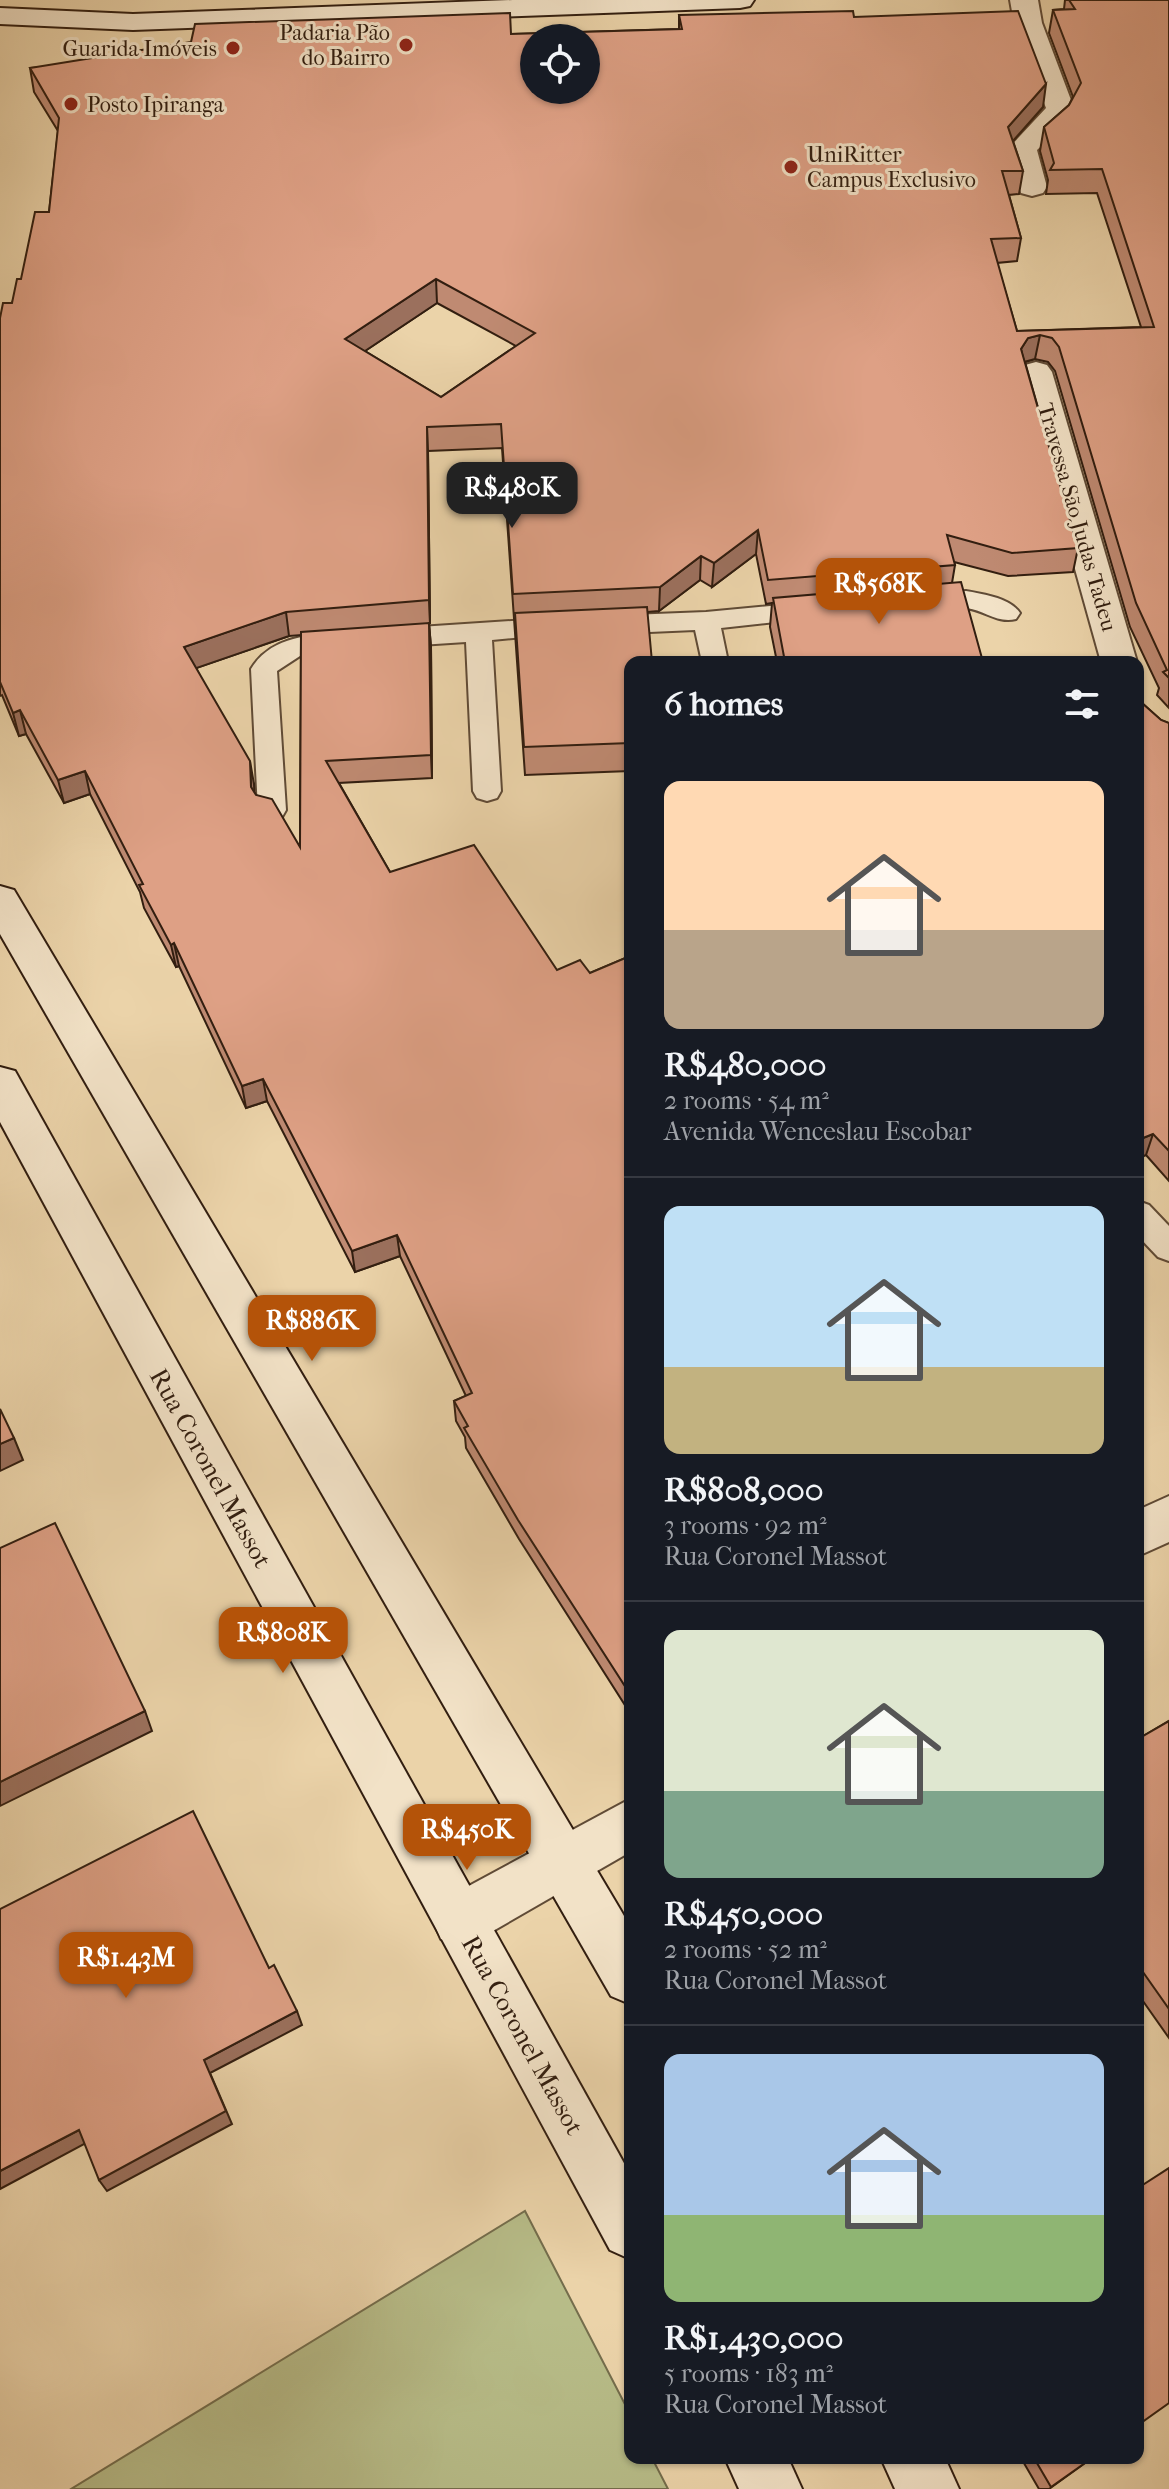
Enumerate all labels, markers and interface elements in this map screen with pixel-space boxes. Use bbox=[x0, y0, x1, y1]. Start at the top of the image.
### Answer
place label: Padaria Pão do Bairro bbox=[279, 20, 390, 71]
map controls bbox=[520, 24, 600, 104]
button: locate bbox=[520, 24, 600, 104]
place label: Guarida Imóveis bbox=[63, 36, 217, 62]
marker: Padaria Pão do Bairro bbox=[397, 36, 415, 54]
marker: Guarida Imóveis bbox=[224, 39, 242, 57]
place label: Posto Ipiranga bbox=[87, 92, 225, 118]
marker: Posto Ipiranga bbox=[62, 95, 80, 113]
place label: UniRitter Campus Exclusivo bbox=[807, 142, 976, 193]
marker: UniRitter Campus Exclusivo bbox=[782, 158, 800, 176]
street label: Travessa São Judas Tadeu bbox=[1032, 400, 1122, 635]
pin: R$480K bbox=[447, 462, 577, 530]
text: R$480K bbox=[465, 472, 559, 503]
pin: R$568K bbox=[814, 558, 944, 626]
text: R$568K bbox=[834, 568, 924, 599]
icon: filters bbox=[1060, 682, 1104, 726]
text: 6 homes bbox=[664, 684, 783, 724]
icon: home bbox=[812, 833, 956, 977]
text: R$480,000 bbox=[664, 1045, 827, 1085]
text: 2 rooms · 54 m² bbox=[664, 1085, 829, 1116]
text: Avenida Wenceslau Escobar bbox=[664, 1116, 972, 1147]
icon: home bbox=[812, 1258, 956, 1402]
pin: R$886K bbox=[247, 1295, 377, 1363]
text: R$886K bbox=[266, 1305, 358, 1336]
street label: Rua Coronel Massot bbox=[143, 1363, 279, 1574]
text: R$808,000 bbox=[664, 1470, 824, 1510]
text: 3 rooms · 92 m² bbox=[664, 1510, 827, 1541]
text: Rua Coronel Massot bbox=[664, 1541, 887, 1572]
pin: R$808K bbox=[218, 1607, 348, 1675]
text: R$808K bbox=[237, 1617, 329, 1648]
icon: home bbox=[812, 1682, 956, 1826]
pin: R$450K bbox=[402, 1804, 532, 1872]
text: R$450K bbox=[421, 1814, 513, 1845]
text: R$450,000 bbox=[664, 1894, 823, 1934]
street label: Rua Coronel Massot bbox=[455, 1930, 591, 2141]
pin: R$1.43M bbox=[52, 1932, 200, 2000]
text: 2 rooms · 52 m² bbox=[664, 1934, 827, 1965]
text: R$1.43M bbox=[77, 1942, 175, 1973]
text: Rua Coronel Massot bbox=[664, 1965, 887, 1996]
icon: home bbox=[812, 2106, 956, 2250]
text: R$1,430,000 bbox=[664, 2318, 844, 2358]
text: 5 rooms · 183 m² bbox=[664, 2358, 833, 2389]
text: Rua Coronel Massot bbox=[664, 2389, 887, 2420]

